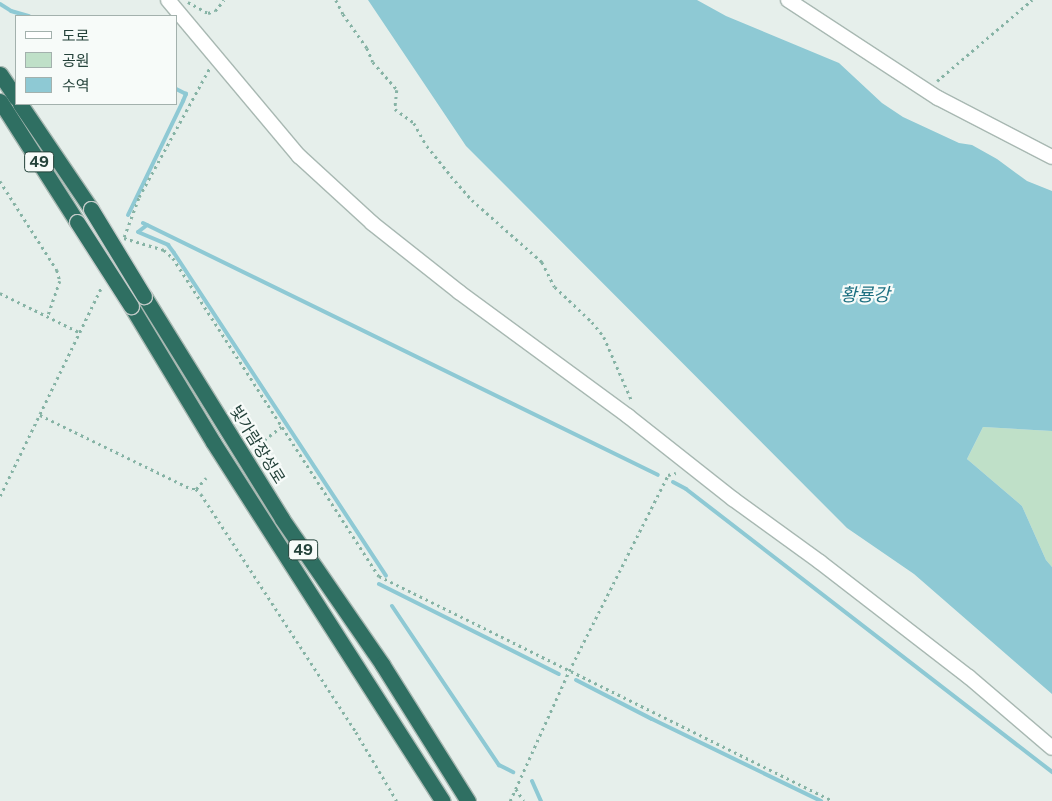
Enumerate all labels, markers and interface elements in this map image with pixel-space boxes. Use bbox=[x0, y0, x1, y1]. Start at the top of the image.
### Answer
legend bbox=[15, 15, 178, 105]
text: 도로 bbox=[62, 27, 90, 44]
text: 공원 bbox=[62, 52, 90, 69]
text: 수역 bbox=[62, 77, 90, 94]
road number: 49 bbox=[24, 150, 54, 174]
water label: 황룡강 bbox=[840, 284, 890, 306]
street label: 빛가람장성로 bbox=[225, 402, 289, 488]
road number: 49 bbox=[288, 538, 318, 562]

